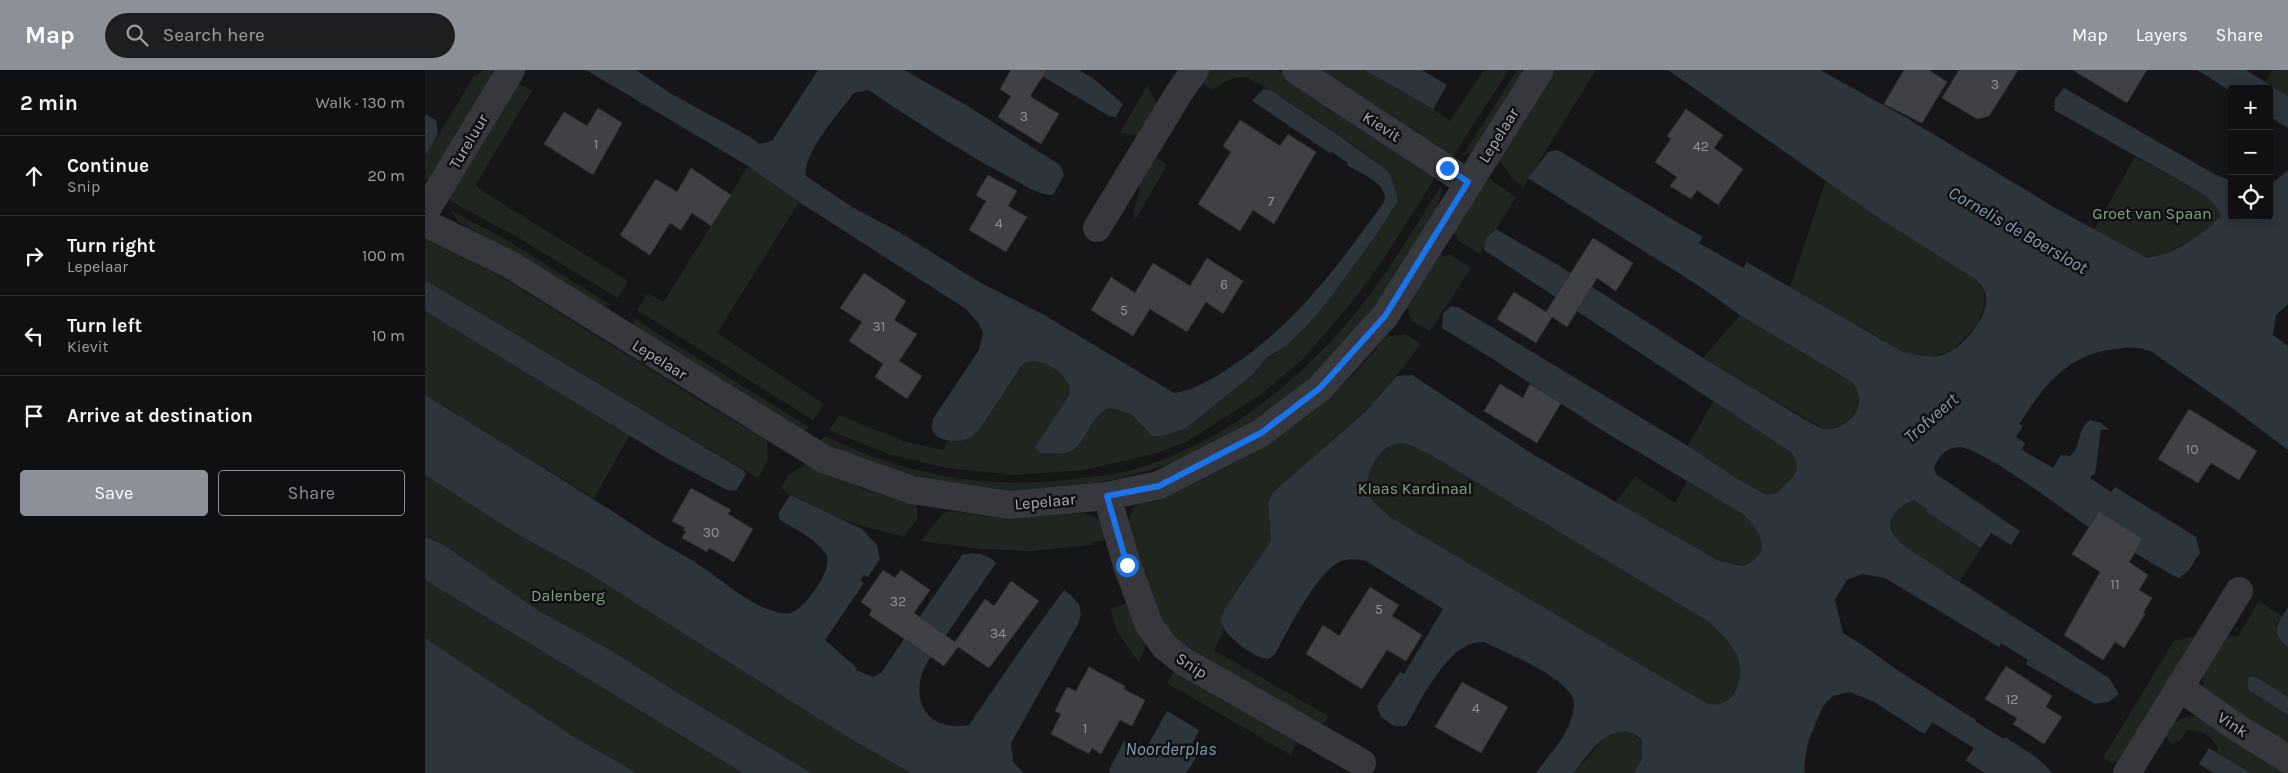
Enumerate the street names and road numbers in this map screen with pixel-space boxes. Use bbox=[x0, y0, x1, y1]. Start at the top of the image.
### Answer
street label: Lepelaar bbox=[1474, 104, 1523, 166]
street label: Kievit bbox=[1359, 107, 1404, 146]
street label: Tureluur bbox=[445, 110, 492, 172]
street label: Lepelaar bbox=[629, 335, 691, 384]
street label: Lepelaar bbox=[1014, 489, 1077, 514]
street label: Snip bbox=[1173, 648, 1211, 682]
street label: Vink bbox=[2214, 708, 2252, 741]

